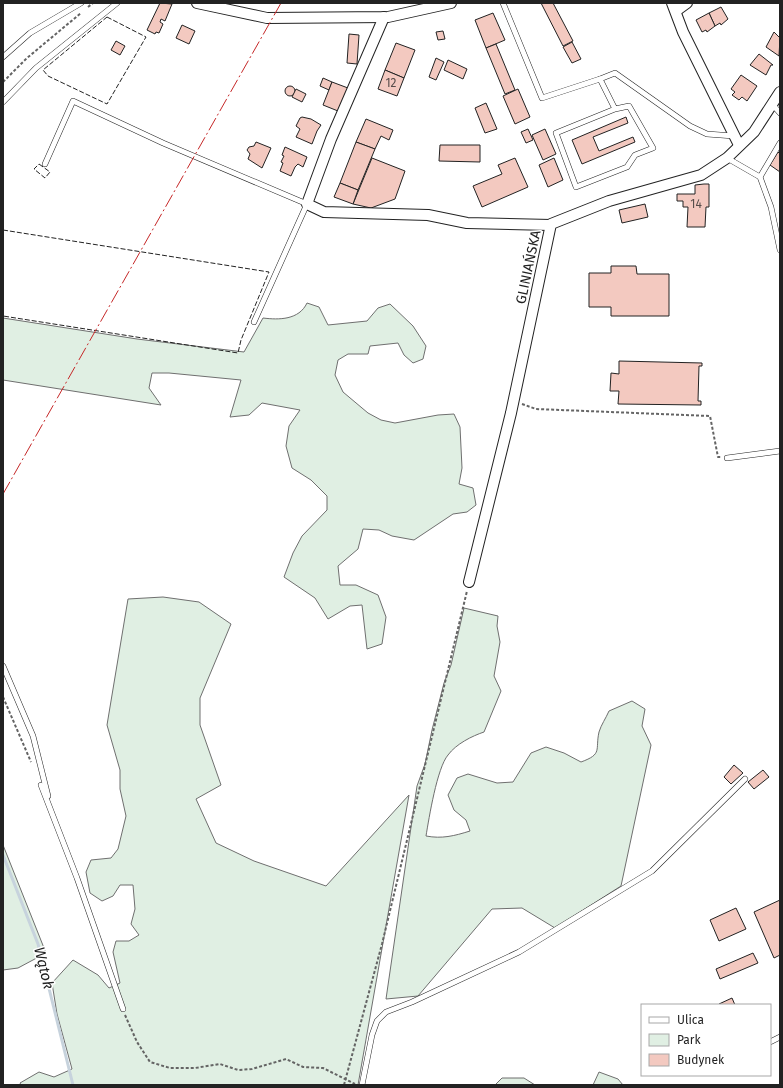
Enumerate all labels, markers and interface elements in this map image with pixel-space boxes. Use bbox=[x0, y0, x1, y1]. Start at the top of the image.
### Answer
house number: 12 bbox=[385, 76, 397, 90]
house number: 14 bbox=[690, 197, 702, 211]
street label: GLINIAŃSKA bbox=[511, 228, 545, 306]
water label: Wątok bbox=[30, 945, 58, 991]
legend bbox=[641, 1004, 771, 1076]
text: Ulica bbox=[677, 1013, 704, 1027]
text: Park bbox=[677, 1033, 701, 1047]
text: Budynek bbox=[677, 1053, 725, 1067]

